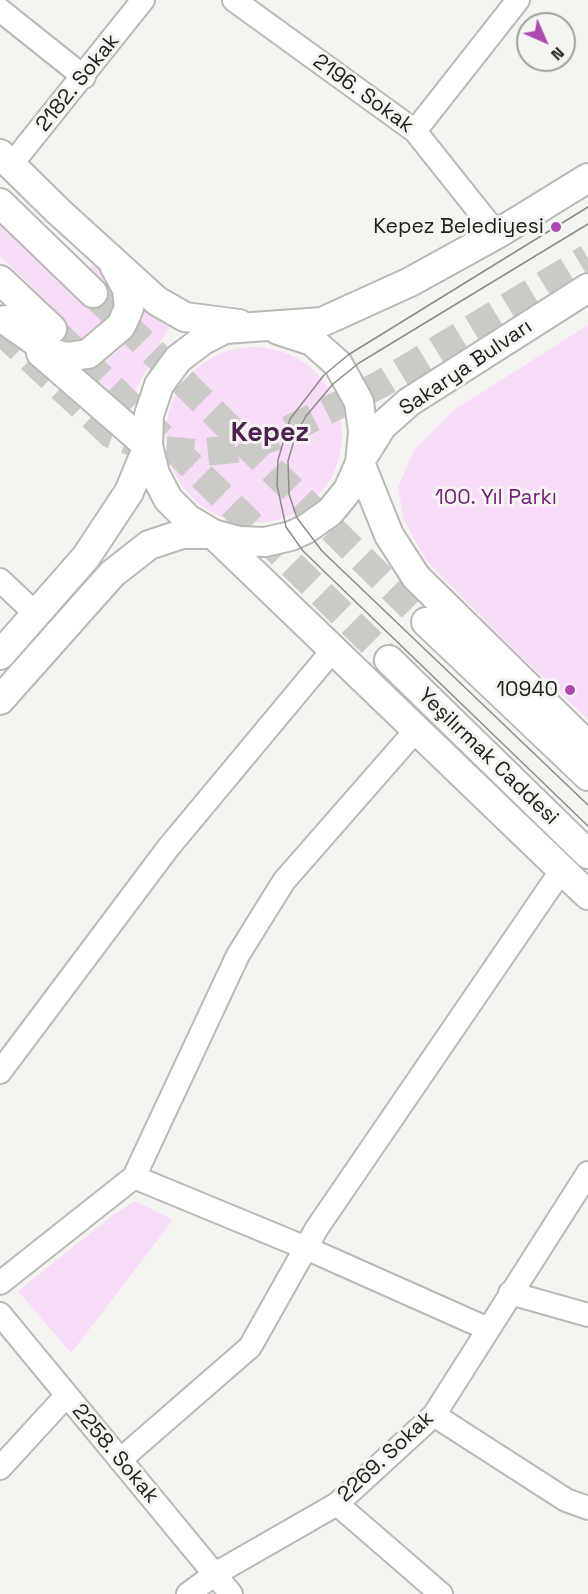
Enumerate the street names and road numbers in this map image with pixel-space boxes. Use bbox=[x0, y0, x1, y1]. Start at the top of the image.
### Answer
street label: 2182. Sokak bbox=[31, 29, 125, 137]
street label: 2196. Sokak bbox=[308, 49, 418, 139]
street label: Sakarya Bulvarı bbox=[395, 314, 537, 422]
street label: Yeşilırmak Caddesi bbox=[412, 683, 564, 831]
street label: 2258. Sokak bbox=[66, 1399, 164, 1509]
street label: 2269. Sokak bbox=[333, 1406, 439, 1508]

